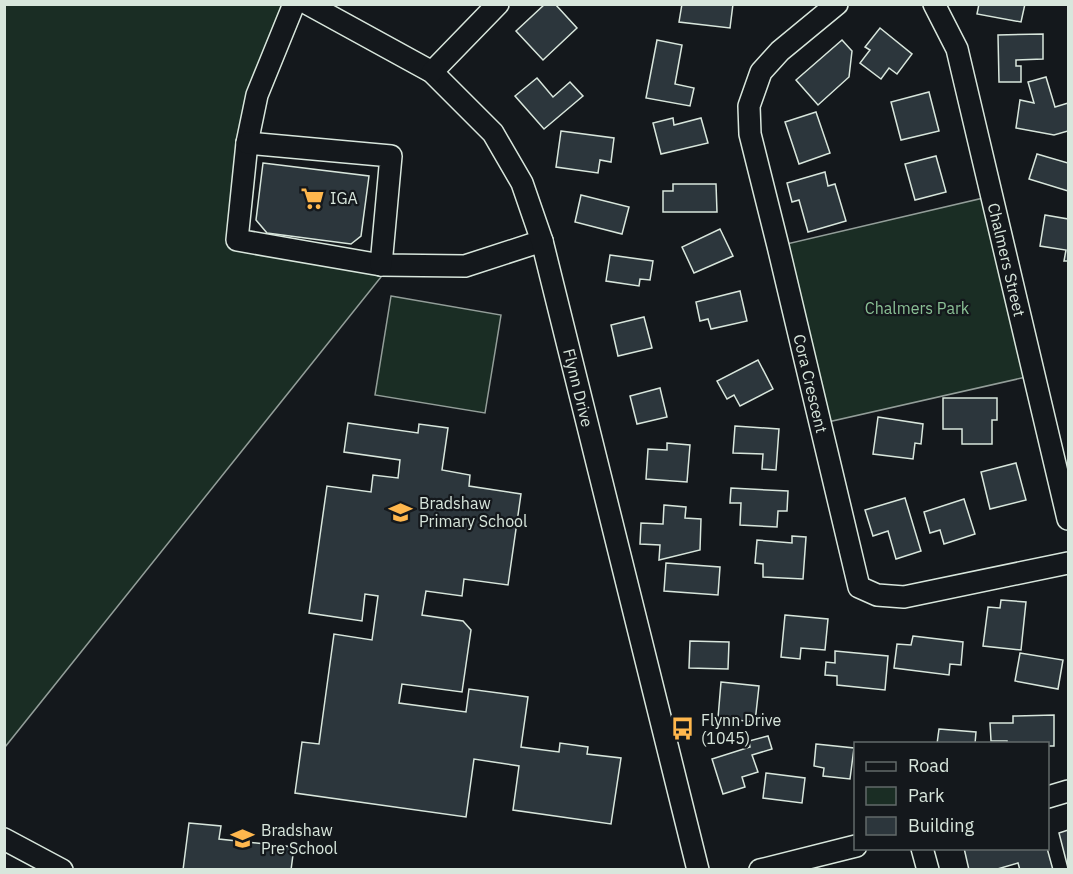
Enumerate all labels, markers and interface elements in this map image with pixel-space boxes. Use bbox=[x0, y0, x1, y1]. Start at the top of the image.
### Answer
supermarket icon: IGA bbox=[299, 185, 325, 211]
place label: IGA bbox=[330, 188, 358, 208]
street label: Chalmers Street bbox=[984, 201, 1030, 318]
park label: Chalmers Park bbox=[865, 298, 970, 318]
street label: Cora Crescent bbox=[789, 332, 832, 435]
street label: Flynn Drive bbox=[559, 346, 598, 429]
place label: Bradshaw Primary School bbox=[419, 493, 527, 531]
school or university icon: Bradshaw Primary School bbox=[388, 499, 414, 525]
place label: Flynn Drive (1045) bbox=[701, 710, 781, 748]
bus stop icon: Flynn Drive (1045) bbox=[670, 716, 696, 742]
legend bbox=[854, 742, 1049, 850]
text: Road bbox=[908, 754, 949, 777]
text: Park bbox=[908, 784, 945, 807]
text: Building bbox=[908, 814, 975, 837]
place label: Bradshaw Pre School bbox=[261, 820, 338, 858]
school or university icon: Bradshaw Pre School bbox=[230, 826, 256, 852]

